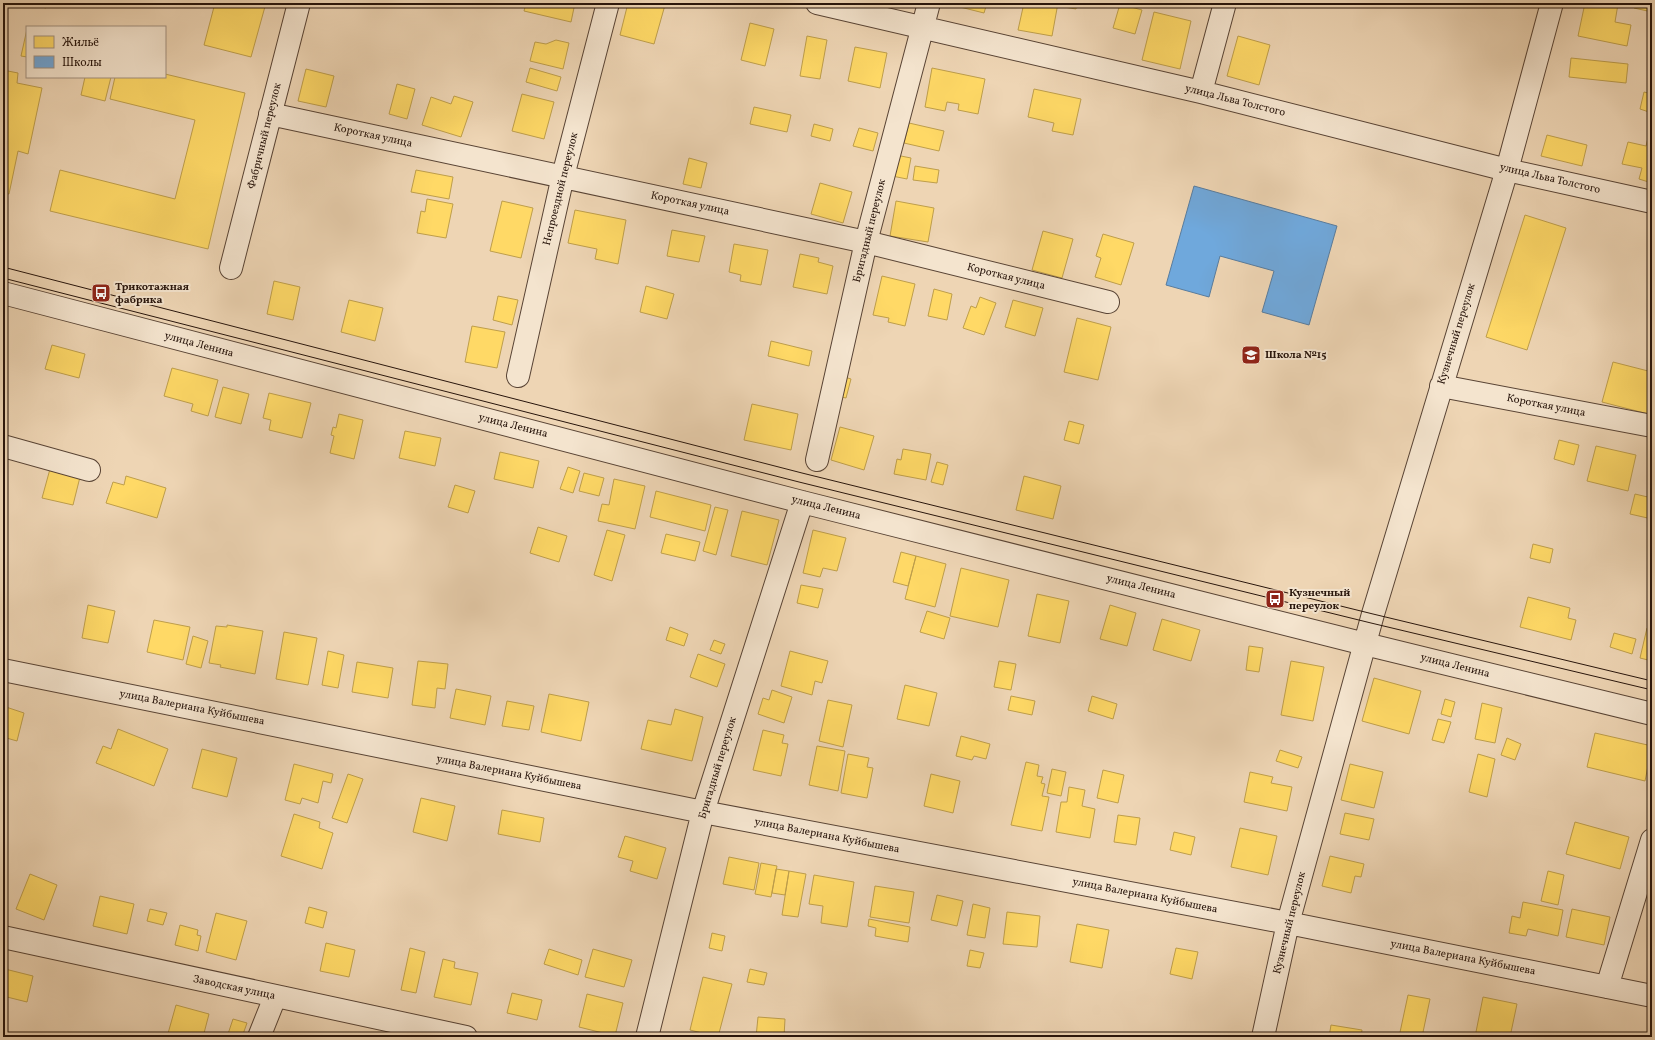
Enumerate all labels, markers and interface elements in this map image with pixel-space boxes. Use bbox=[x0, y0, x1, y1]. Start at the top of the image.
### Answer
legend bbox=[26, 26, 166, 78]
text: Жильё bbox=[62, 35, 99, 51]
text: Школы bbox=[62, 55, 102, 71]
street label: Фабричный переулок bbox=[245, 81, 285, 191]
street label: улица Льва Толстого bbox=[1183, 81, 1287, 121]
street label: Короткая улица bbox=[332, 120, 414, 152]
street label: Непроездной переулок bbox=[540, 131, 582, 247]
street label: улица Льва Толстого bbox=[1498, 160, 1602, 198]
street label: Бригадный переулок bbox=[850, 178, 890, 284]
street label: Короткая улица bbox=[649, 188, 731, 220]
street label: Короткая улица bbox=[965, 260, 1047, 294]
place label: Трикотажная фабрика bbox=[115, 280, 189, 308]
street label: Кузнечный переулок bbox=[1434, 281, 1480, 386]
bus stop icon: Трикотажная фабрика bbox=[90, 282, 112, 304]
street label: улица Ленина bbox=[163, 329, 236, 362]
school or university icon: Школа №15 bbox=[1240, 344, 1262, 366]
place label: Школа №15 bbox=[1265, 348, 1327, 363]
street label: Короткая улица bbox=[1505, 391, 1587, 421]
street label: улица Ленина bbox=[477, 410, 550, 442]
street label: улица Ленина bbox=[790, 492, 863, 524]
street label: улица Ленина bbox=[1105, 571, 1178, 603]
place label: Кузнечный переулок bbox=[1289, 586, 1350, 614]
bus stop icon: Кузнечный переулок bbox=[1264, 588, 1286, 610]
street label: улица Ленина bbox=[1419, 650, 1492, 682]
street label: улица Валериана Куйбышева bbox=[118, 687, 266, 730]
street label: Бригадный переулок bbox=[695, 715, 741, 821]
street label: улица Валериана Куйбышева bbox=[435, 752, 583, 795]
street label: улица Валериана Куйбышева bbox=[753, 815, 901, 858]
street label: Кузнечный переулок bbox=[1270, 870, 1310, 976]
street label: улица Валериана Куйбышева bbox=[1071, 875, 1219, 918]
street label: улица Валериана Куйбышева bbox=[1389, 937, 1537, 980]
street label: Заводская улица bbox=[191, 972, 277, 1004]

